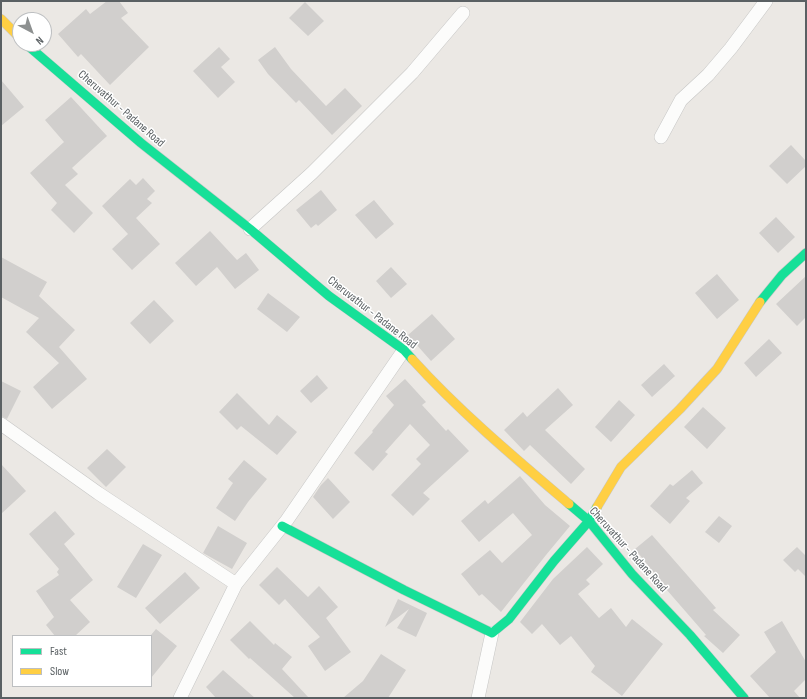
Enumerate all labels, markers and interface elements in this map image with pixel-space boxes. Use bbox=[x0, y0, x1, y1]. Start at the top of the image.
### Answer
north arrow bbox=[12, 12, 52, 52]
text: N bbox=[33, 34, 46, 48]
street label: Cheruvathur - Padane Road bbox=[75, 68, 167, 150]
street label: Cheruvathur - Padane Road bbox=[324, 274, 420, 352]
street label: Cheruvathur - Padane Road bbox=[586, 504, 670, 596]
legend bbox=[12, 635, 152, 687]
text: Fast bbox=[50, 644, 67, 659]
text: Slow bbox=[50, 664, 69, 679]

